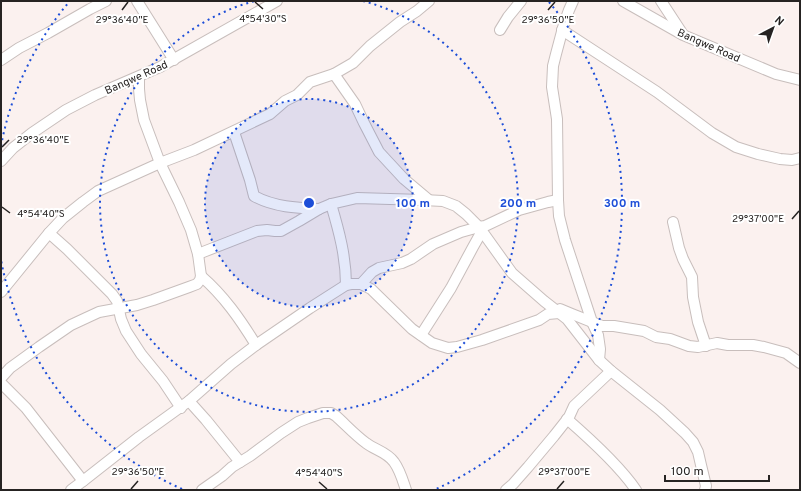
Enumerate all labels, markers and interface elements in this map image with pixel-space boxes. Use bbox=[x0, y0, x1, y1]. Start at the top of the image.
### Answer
north arrow bbox=[753, 8, 793, 48]
text: 4°54'30"S bbox=[239, 13, 287, 26]
text: N bbox=[771, 13, 786, 29]
text: 29°36'40"E bbox=[96, 14, 148, 27]
text: 29°36'50"E bbox=[522, 14, 574, 27]
street label: Bangwe Road bbox=[675, 26, 742, 66]
street label: Bangwe Road bbox=[103, 58, 170, 98]
text: 29°36'40"E bbox=[17, 134, 69, 147]
centre of rings bbox=[302, 196, 316, 210]
text: 100 m bbox=[396, 196, 430, 212]
text: 200 m bbox=[500, 196, 536, 212]
text: 300 m bbox=[604, 196, 640, 212]
text: 4°54'40"S bbox=[17, 208, 65, 221]
text: 29°37'00"E bbox=[732, 213, 784, 226]
scale bar bbox=[665, 457, 769, 483]
text: 100 m bbox=[671, 464, 704, 480]
text: 29°36'50"E bbox=[112, 466, 164, 479]
text: 29°37'00"E bbox=[538, 466, 590, 479]
text: 4°54'40"S bbox=[295, 467, 343, 480]

